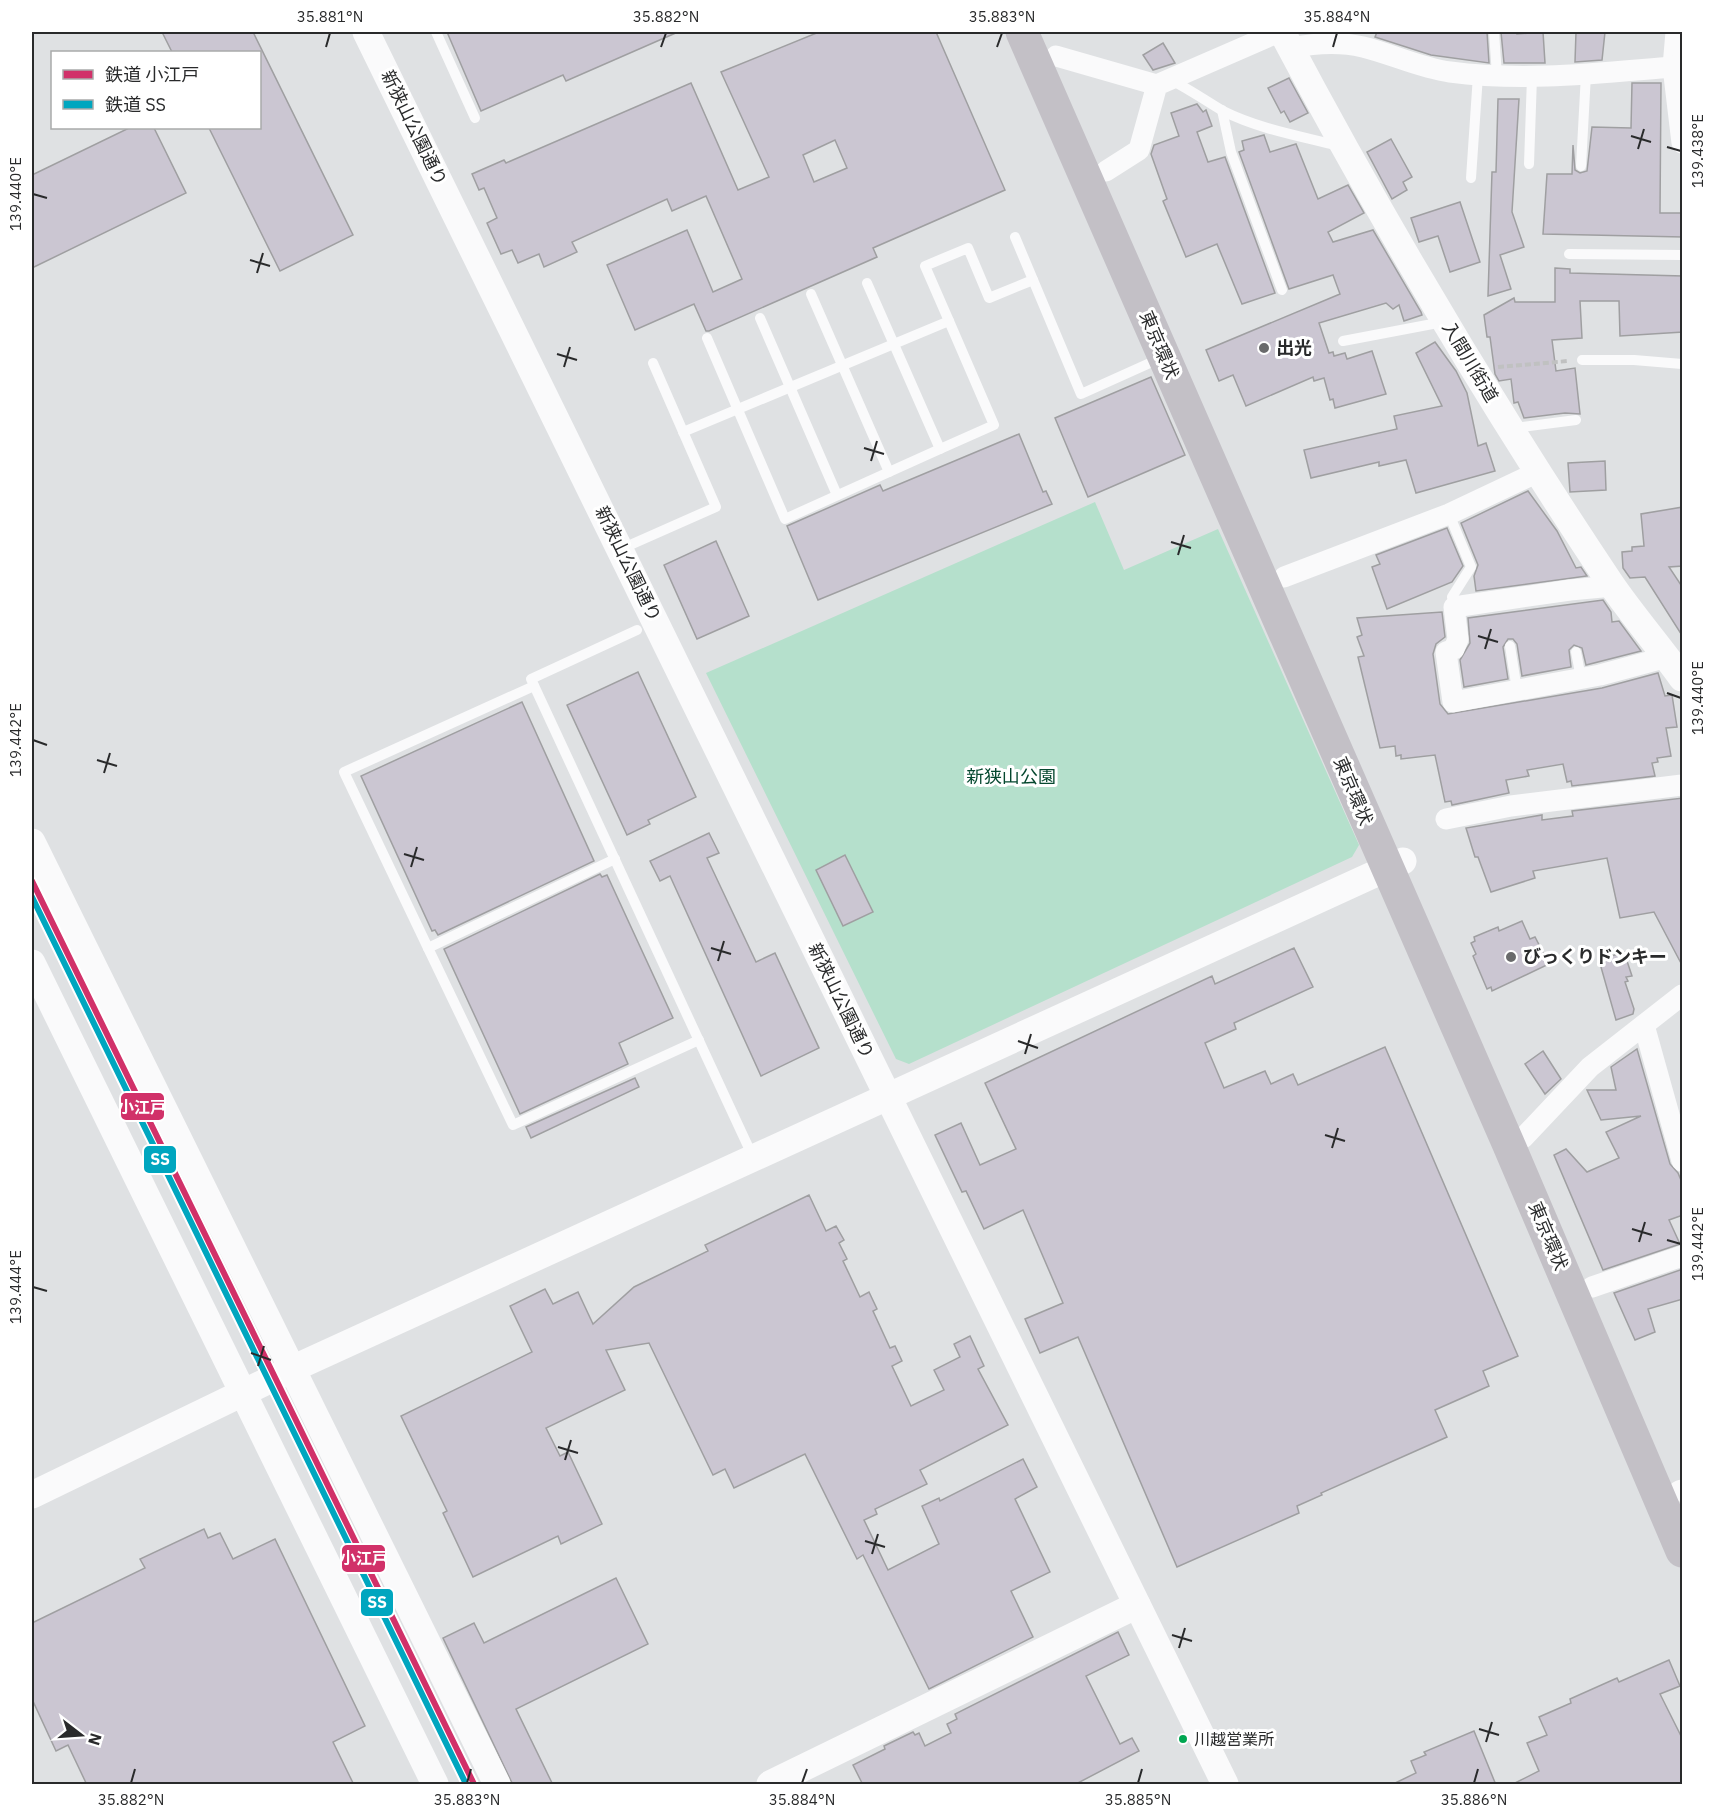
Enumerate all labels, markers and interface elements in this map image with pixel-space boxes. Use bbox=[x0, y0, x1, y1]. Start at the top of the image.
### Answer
text: 35.881°N bbox=[297, 7, 363, 26]
text: 35.882°N bbox=[633, 7, 699, 26]
text: 35.883°N bbox=[969, 7, 1035, 26]
text: 35.884°N bbox=[1304, 7, 1370, 26]
legend bbox=[51, 51, 261, 129]
text: 鉄道 小江戸 bbox=[105, 63, 199, 86]
street label: 新狭山公園通り bbox=[376, 66, 452, 189]
text: 鉄道 SS bbox=[105, 93, 166, 116]
text: 139.438°E bbox=[1688, 114, 1707, 188]
text: 139.440°E bbox=[6, 157, 25, 231]
street label: 東京環状 bbox=[1135, 307, 1184, 382]
street label: 入間川街道 bbox=[1437, 317, 1503, 406]
place label: 出光 bbox=[1276, 336, 1312, 359]
marker: 出光 bbox=[1257, 341, 1271, 355]
street label: 新狭山公園通り bbox=[590, 502, 666, 625]
text: 139.440°E bbox=[1688, 661, 1707, 735]
text: 139.442°E bbox=[6, 703, 25, 777]
street label: 東京環状 bbox=[1329, 753, 1378, 828]
park label: 新狭山公園 bbox=[966, 765, 1056, 788]
street label: 新狭山公園通り bbox=[803, 939, 879, 1062]
place label: びっくりドンキー bbox=[1523, 945, 1667, 968]
marker: びっくりドンキー bbox=[1504, 950, 1518, 964]
line badge: 小江戸 bbox=[120, 1092, 165, 1121]
text: 小江戸 bbox=[118, 1097, 166, 1117]
line badge: SS bbox=[143, 1145, 177, 1174]
text: SS bbox=[150, 1149, 170, 1169]
street label: 東京環状 bbox=[1524, 1198, 1573, 1273]
text: 139.442°E bbox=[1688, 1207, 1707, 1281]
text: 139.444°E bbox=[6, 1250, 25, 1324]
line badge: 小江戸 bbox=[341, 1544, 386, 1573]
text: 小江戸 bbox=[340, 1548, 388, 1568]
line badge: SS bbox=[360, 1588, 394, 1617]
text: SS bbox=[367, 1592, 387, 1612]
north arrow bbox=[51, 1705, 111, 1765]
place label: 川越営業所 bbox=[1194, 1729, 1274, 1749]
text: N bbox=[84, 1731, 107, 1748]
marker: 川越営業所 bbox=[1177, 1733, 1189, 1745]
text: 35.882°N bbox=[98, 1790, 164, 1809]
text: 35.883°N bbox=[434, 1790, 500, 1809]
text: 35.884°N bbox=[769, 1790, 835, 1809]
text: 35.885°N bbox=[1105, 1790, 1171, 1809]
text: 35.886°N bbox=[1441, 1790, 1507, 1809]

